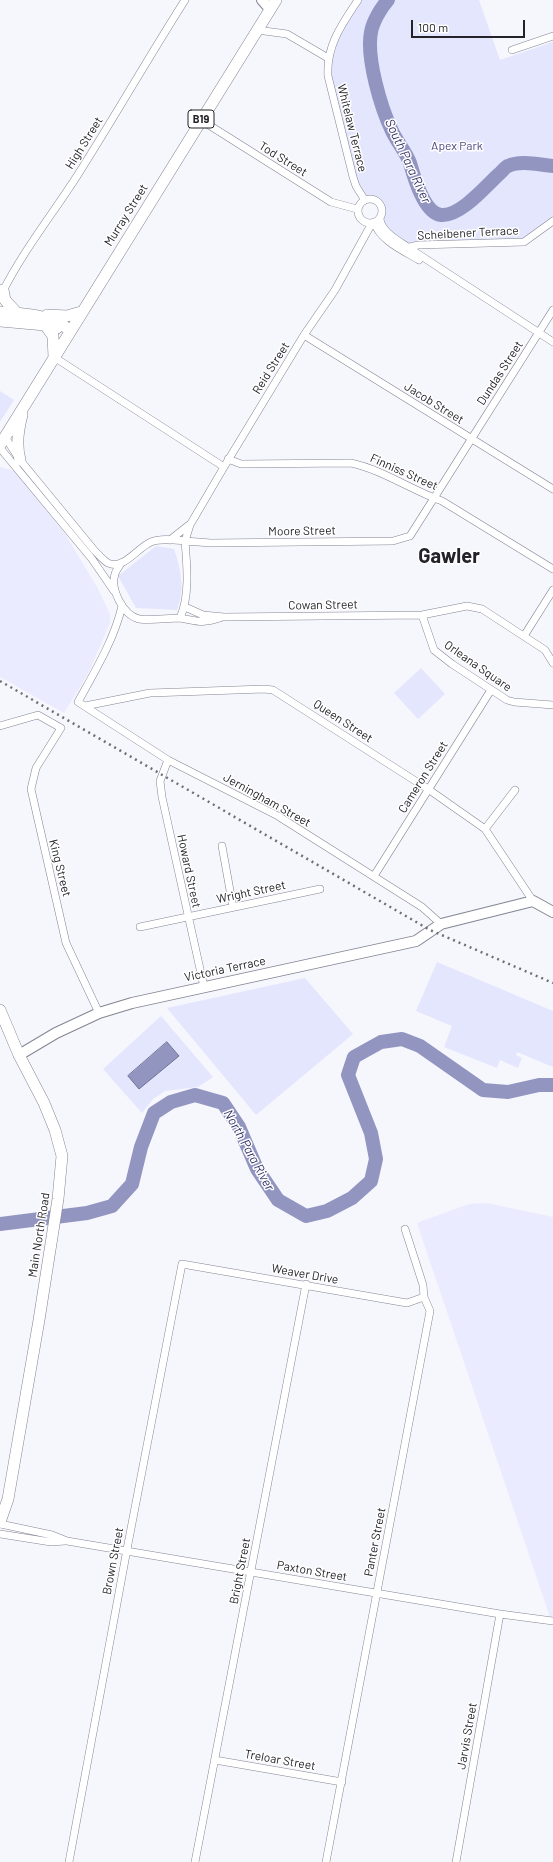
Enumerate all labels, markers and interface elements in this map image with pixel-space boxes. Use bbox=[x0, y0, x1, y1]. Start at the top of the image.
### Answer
scale bar bbox=[413, 12, 527, 38]
text: 100 m bbox=[418, 20, 448, 34]
street label: Whitelaw Terrace bbox=[334, 82, 370, 174]
road number: B19 bbox=[188, 110, 214, 128]
street label: High Street bbox=[62, 114, 106, 172]
water label: South Para River bbox=[382, 116, 434, 206]
street label: Tod Street bbox=[256, 139, 310, 179]
park label: Apex Park bbox=[431, 139, 483, 153]
street label: Murray Street bbox=[101, 181, 151, 249]
street label: Scheibener Terrace bbox=[417, 223, 519, 243]
street label: Dundas Street bbox=[474, 338, 526, 408]
street label: Reid Street bbox=[249, 339, 293, 397]
street label: Jacob Street bbox=[402, 379, 466, 427]
street label: Finniss Street bbox=[368, 451, 440, 493]
street label: Moore Street bbox=[268, 523, 336, 539]
district label: Gawler bbox=[418, 544, 480, 568]
street label: Cowan Street bbox=[288, 597, 358, 613]
street label: Orleana Square bbox=[442, 637, 514, 695]
street label: Queen Street bbox=[311, 697, 375, 745]
street label: Cameron Street bbox=[395, 738, 451, 816]
street label: Jerningham Street bbox=[221, 770, 313, 830]
street label: Howard Street bbox=[174, 833, 204, 909]
street label: King Street bbox=[46, 838, 74, 898]
street label: Wright Street bbox=[215, 878, 287, 906]
street label: Victoria Terrace bbox=[183, 953, 267, 985]
water label: North Para River bbox=[220, 1107, 278, 1193]
street label: Main North Road bbox=[25, 1192, 53, 1278]
street label: Weaver Drive bbox=[270, 1261, 340, 1287]
street label: Panter Street bbox=[361, 1506, 389, 1578]
street label: Brown Street bbox=[99, 1526, 127, 1596]
street label: Bright Street bbox=[227, 1537, 253, 1605]
street label: Paxton Street bbox=[276, 1558, 348, 1584]
street label: Jarvis Street bbox=[454, 1702, 480, 1770]
street label: Treloar Street bbox=[243, 1747, 317, 1773]

